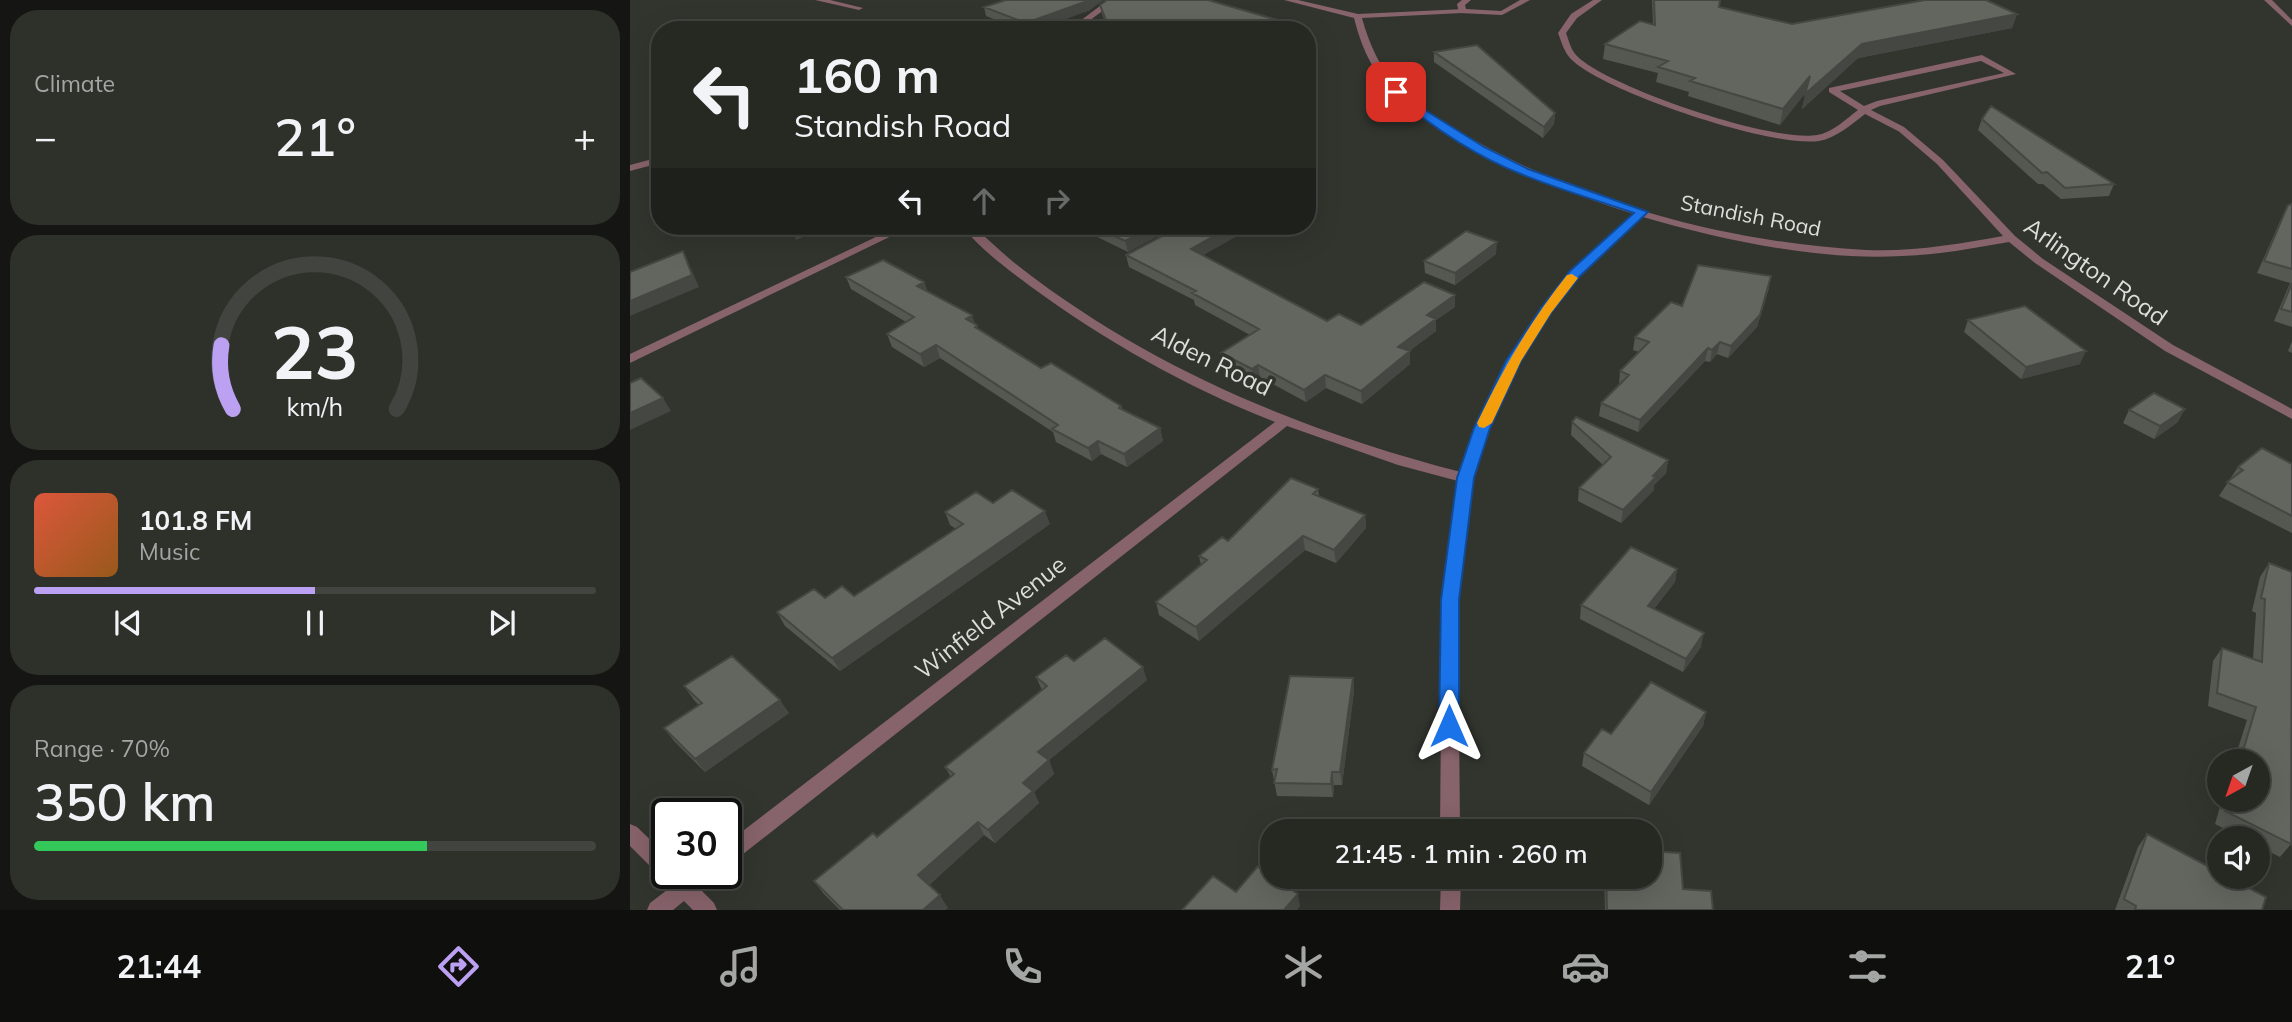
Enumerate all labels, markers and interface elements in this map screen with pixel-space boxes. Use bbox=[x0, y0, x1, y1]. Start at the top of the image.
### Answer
text: 160 m bbox=[794, 44, 940, 105]
icon: left bbox=[679, 49, 770, 140]
pin bbox=[1366, 62, 1426, 122]
text: Climate bbox=[34, 69, 115, 98]
icon: arrive bbox=[1377, 73, 1415, 111]
text: 21° bbox=[274, 104, 356, 169]
text: Standish Road bbox=[794, 105, 1011, 145]
text: − bbox=[34, 113, 57, 161]
text: + bbox=[573, 113, 596, 161]
icon: left bbox=[892, 182, 930, 220]
icon: ahead bbox=[965, 182, 1003, 220]
icon: right bbox=[1038, 182, 1076, 220]
street label: Standish Road bbox=[1679, 189, 1823, 241]
street label: Arlington Road bbox=[2019, 211, 2173, 331]
text: 23 bbox=[271, 306, 359, 397]
street label: Alden Road bbox=[1147, 318, 1277, 402]
text: km/h bbox=[287, 390, 343, 421]
text: 101.8 FM bbox=[139, 504, 252, 537]
text: Music bbox=[139, 537, 200, 566]
street label: Winfield Avenue bbox=[909, 549, 1071, 685]
icon: previous bbox=[109, 604, 147, 642]
icon: pause bbox=[296, 604, 334, 642]
icon: next bbox=[483, 604, 521, 642]
position arrow bbox=[1412, 689, 1486, 763]
text: Range · 70% bbox=[34, 734, 170, 763]
north arrow bbox=[2207, 749, 2270, 812]
map controls bbox=[2207, 749, 2270, 889]
text: 350 km bbox=[34, 769, 215, 834]
speed limit sign: 30 bbox=[651, 798, 742, 889]
button: sound bbox=[2207, 826, 2270, 889]
text: 21:45 · 1 min · 260 m bbox=[1334, 837, 1588, 870]
icon: directions bbox=[434, 942, 483, 991]
icon: music bbox=[716, 942, 765, 991]
icon: phone bbox=[998, 942, 1047, 991]
icon: climate bbox=[1279, 942, 1328, 991]
icon: car bbox=[1561, 942, 1610, 991]
icon: filters bbox=[1843, 942, 1892, 991]
text: 21:44 bbox=[116, 946, 201, 986]
text: 21° bbox=[2125, 946, 2175, 986]

